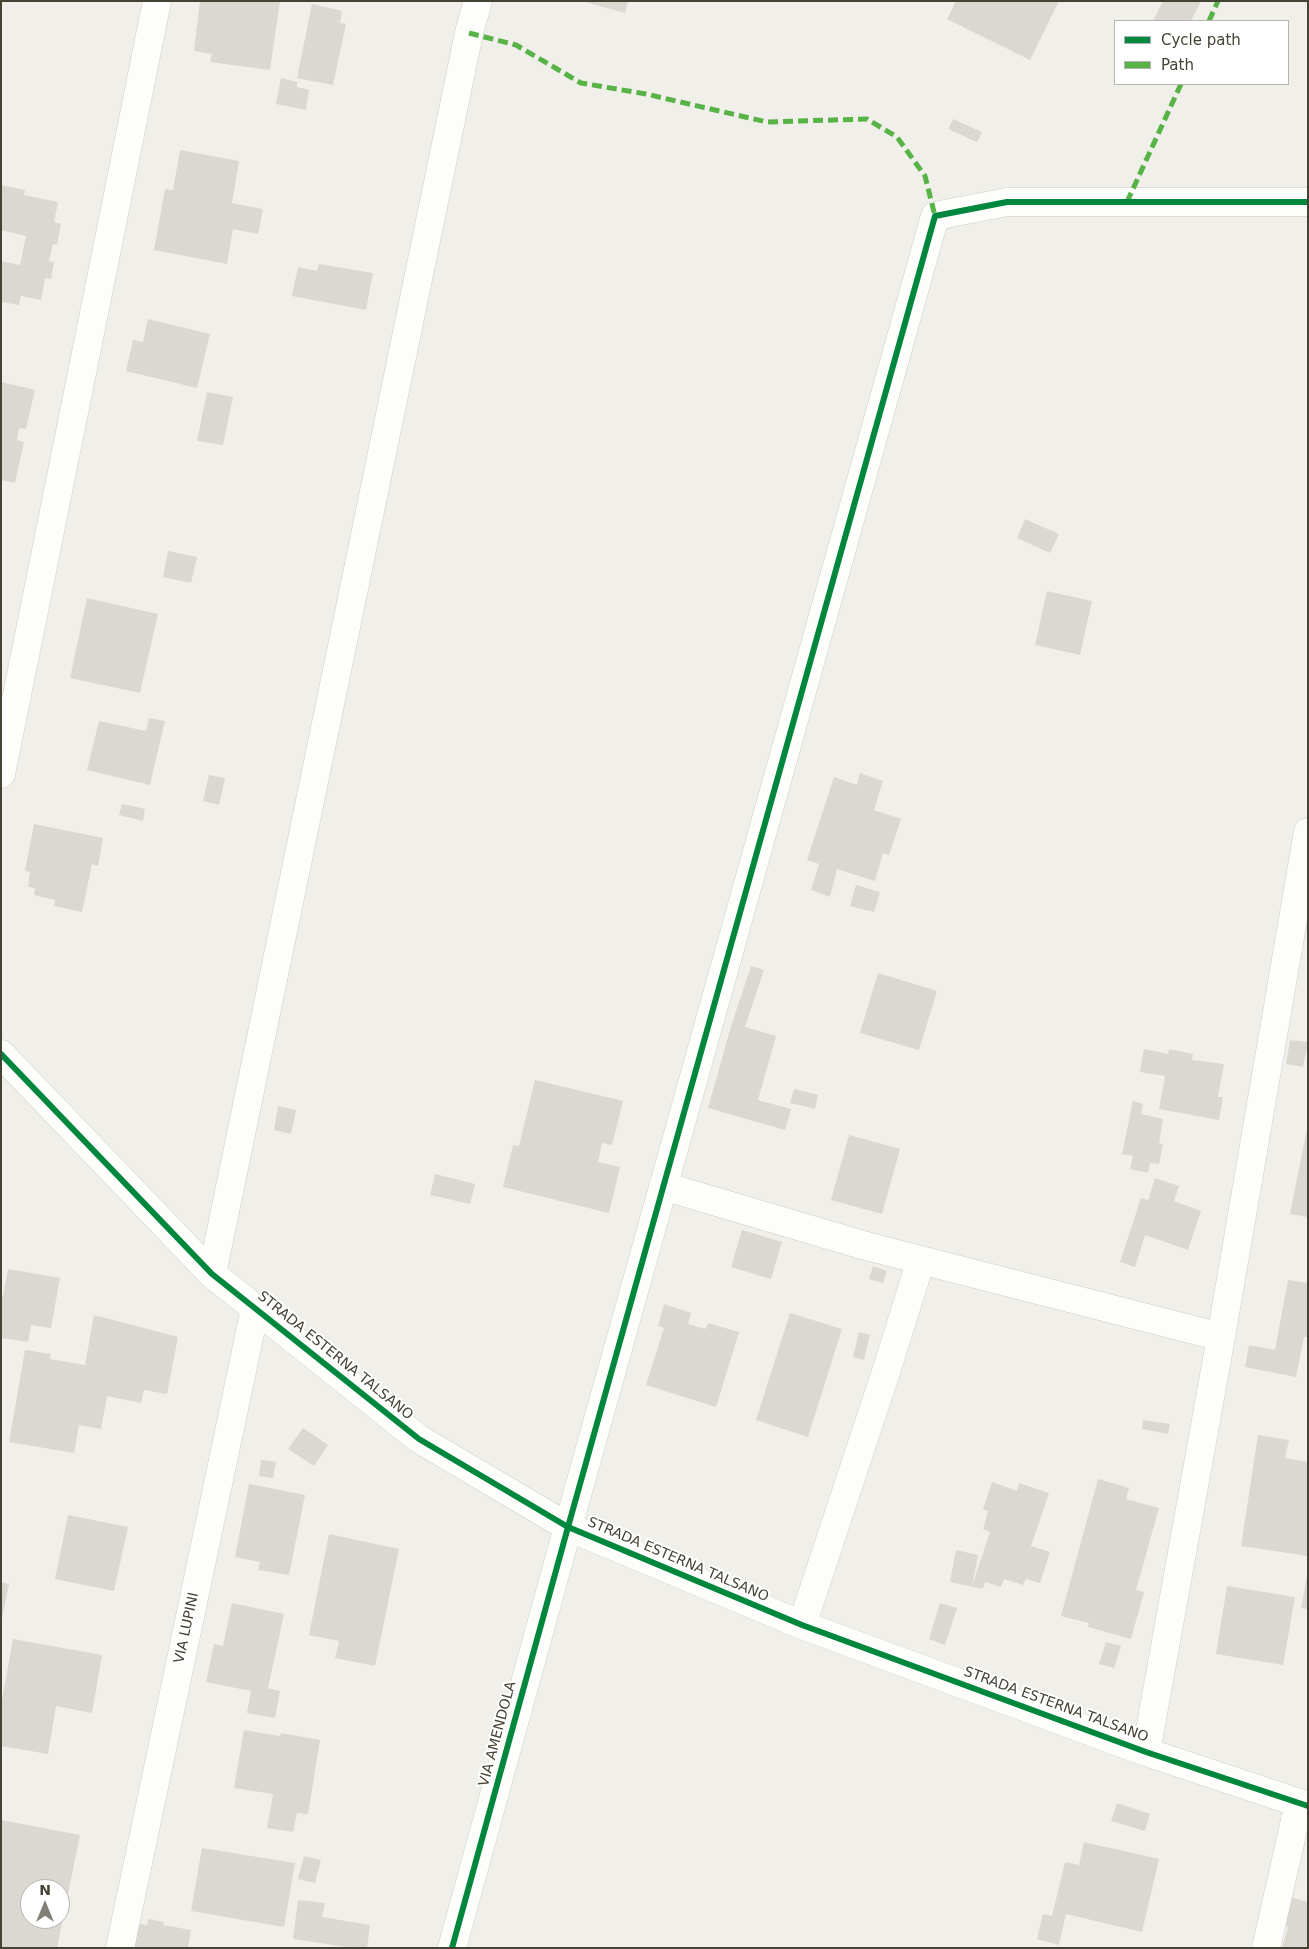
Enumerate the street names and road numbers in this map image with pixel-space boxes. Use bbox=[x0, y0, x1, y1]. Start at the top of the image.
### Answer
street label: STRADA ESTERNA TALSANO bbox=[254, 1288, 416, 1424]
street label: STRADA ESTERNA TALSANO bbox=[585, 1514, 771, 1606]
street label: VIA LUPINI bbox=[171, 1591, 203, 1665]
street label: STRADA ESTERNA TALSANO bbox=[961, 1664, 1151, 1746]
street label: VIA AMENDOLA bbox=[476, 1680, 520, 1788]

